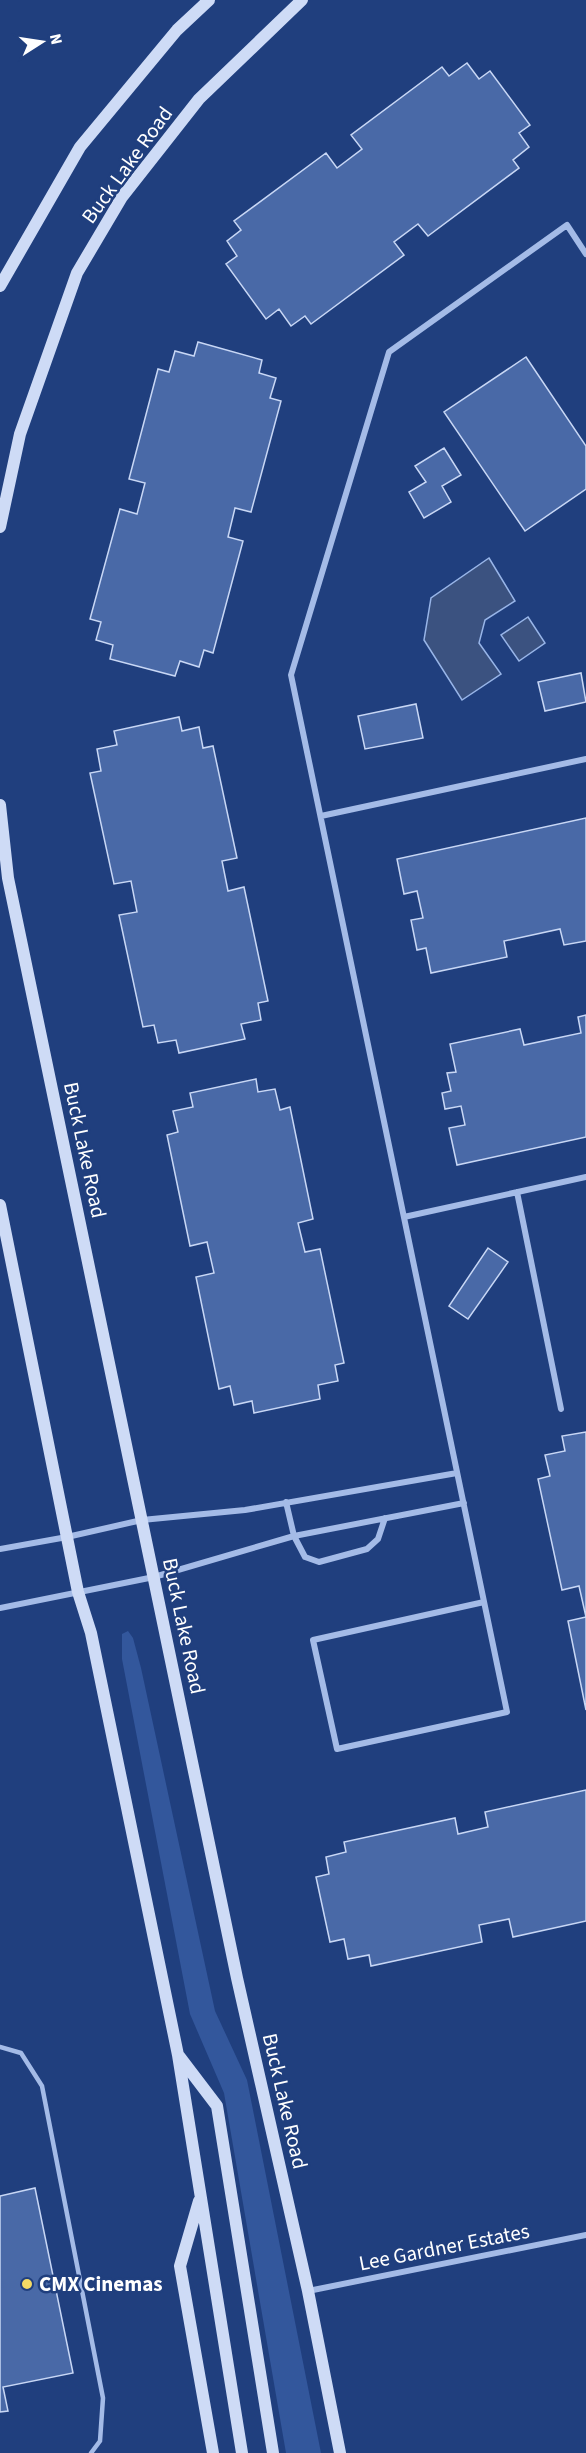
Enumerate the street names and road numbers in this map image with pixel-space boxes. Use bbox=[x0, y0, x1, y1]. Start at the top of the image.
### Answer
street label: Buck Lake Road bbox=[74, 100, 180, 230]
street label: Buck Lake Road bbox=[56, 1079, 114, 1221]
street label: Buck Lake Road bbox=[155, 1555, 213, 1697]
street label: Buck Lake Road bbox=[255, 2030, 315, 2172]
street label: Lee Gardner Estates bbox=[356, 2216, 532, 2278]

